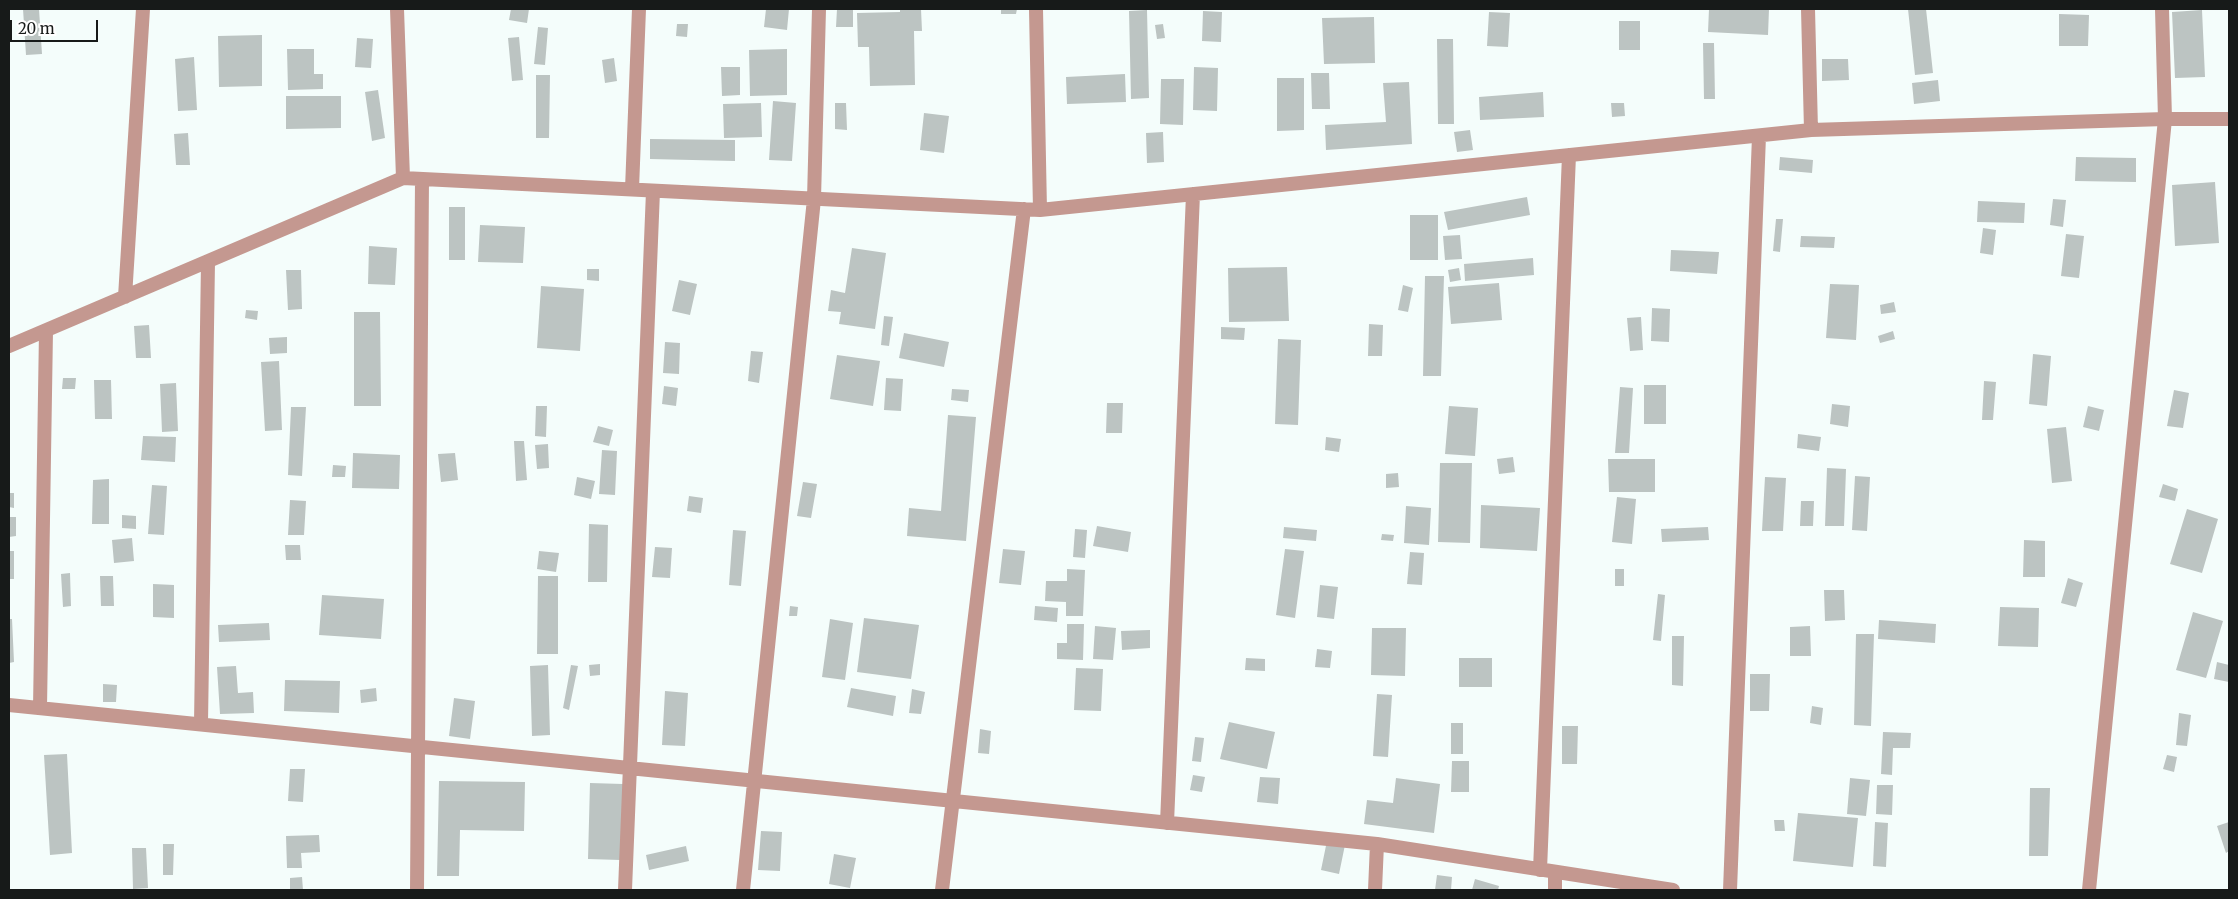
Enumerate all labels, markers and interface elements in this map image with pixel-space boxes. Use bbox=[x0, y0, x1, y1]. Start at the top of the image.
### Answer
scale bar bbox=[12, 10, 100, 42]
text: 20 m bbox=[18, 19, 55, 38]

